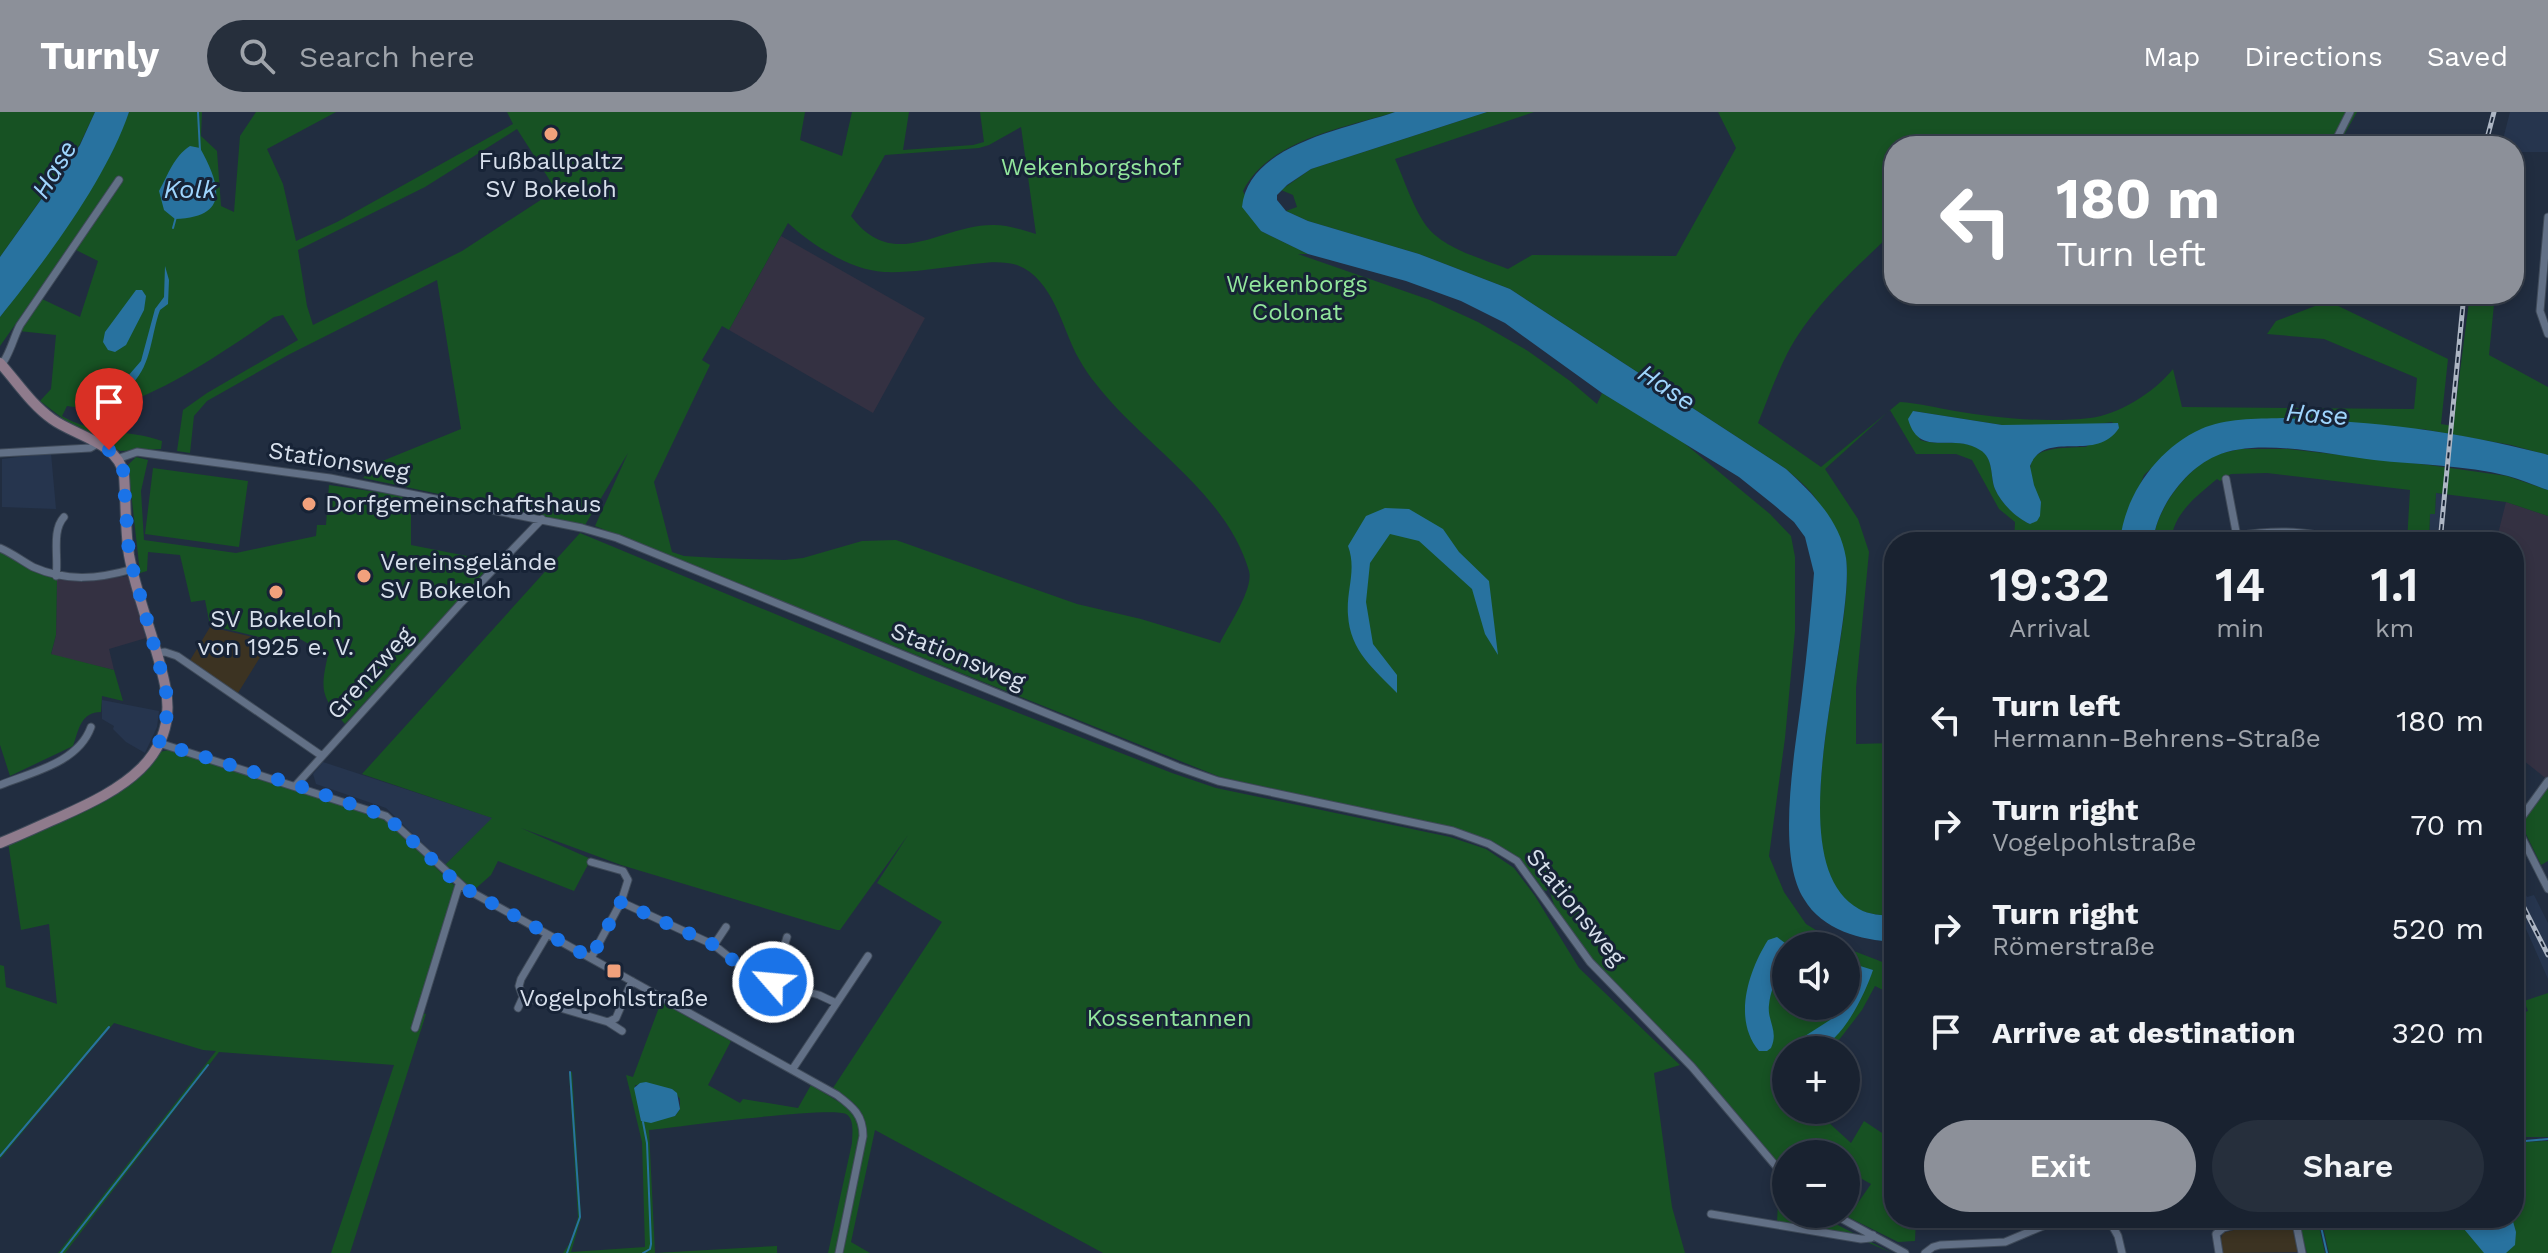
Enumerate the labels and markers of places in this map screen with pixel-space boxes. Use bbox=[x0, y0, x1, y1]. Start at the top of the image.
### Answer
marker: Fußballpaltz SV Bokeloh bbox=[542, 125, 560, 143]
place label: Fußballpaltz SV Bokeloh bbox=[479, 147, 623, 203]
pin bbox=[75, 368, 143, 450]
place label: Dorfgemeinschaftshaus bbox=[325, 490, 602, 518]
marker: Dorfgemeinschaftshaus bbox=[300, 495, 318, 513]
place label: Vereinsgelände SV Bokeloh bbox=[380, 548, 557, 604]
marker: Vereinsgelände SV Bokeloh bbox=[355, 567, 373, 585]
marker: SV Bokeloh von 1925 e. V. bbox=[267, 583, 285, 601]
place label: SV Bokeloh von 1925 e. V. bbox=[198, 605, 354, 661]
marker: Vogelpohlstraße bbox=[605, 962, 623, 980]
place label: Vogelpohlstraße bbox=[520, 984, 708, 1012]

